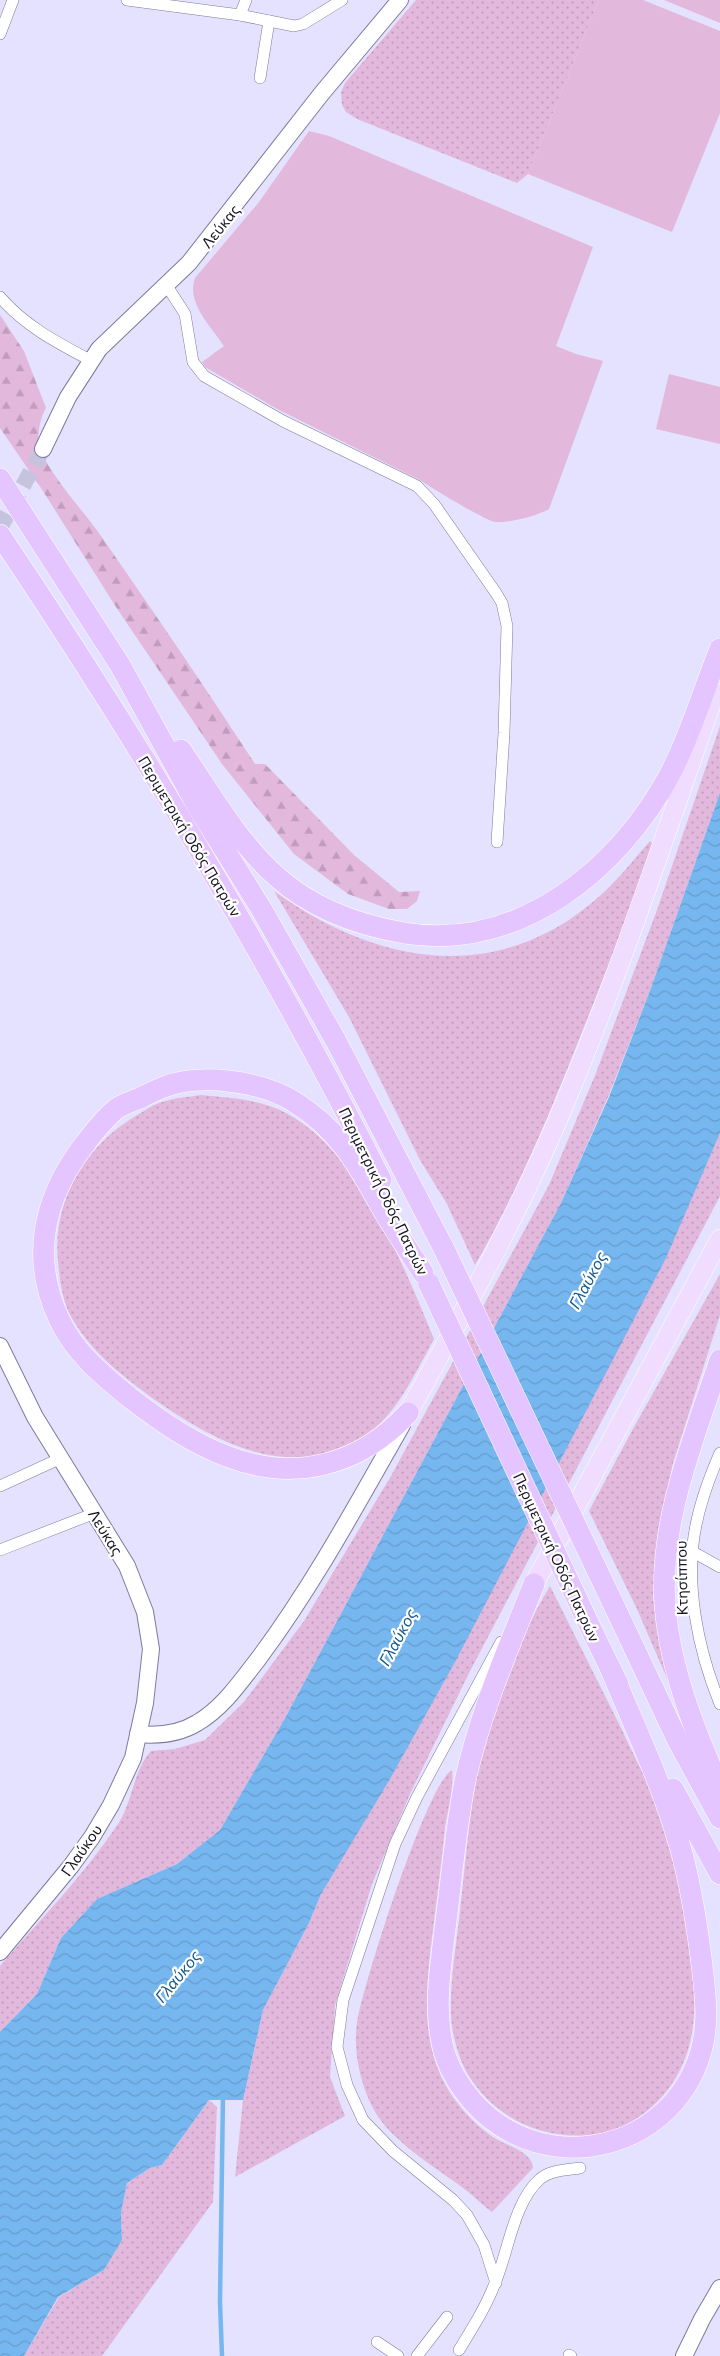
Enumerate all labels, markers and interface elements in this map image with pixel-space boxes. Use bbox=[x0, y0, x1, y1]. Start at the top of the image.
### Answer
street label: Λεύκας bbox=[197, 201, 243, 251]
street label: Περιμετρική Οδός Πατρών bbox=[135, 752, 245, 920]
street label: Περιμετρική Οδός Πατρών bbox=[336, 1104, 433, 1278]
water label: Γλαύκος bbox=[564, 1248, 610, 1312]
street label: Περιμετρική Οδός Πατρών bbox=[510, 1470, 604, 1645]
street label: Λεύκας bbox=[85, 1506, 127, 1558]
street label: Κτησίππου bbox=[671, 1540, 691, 1616]
water label: Γλαύκος bbox=[374, 1605, 420, 1669]
street label: Γλαύκου bbox=[57, 1821, 105, 1879]
water label: Γλαύκος bbox=[150, 1946, 204, 2006]

